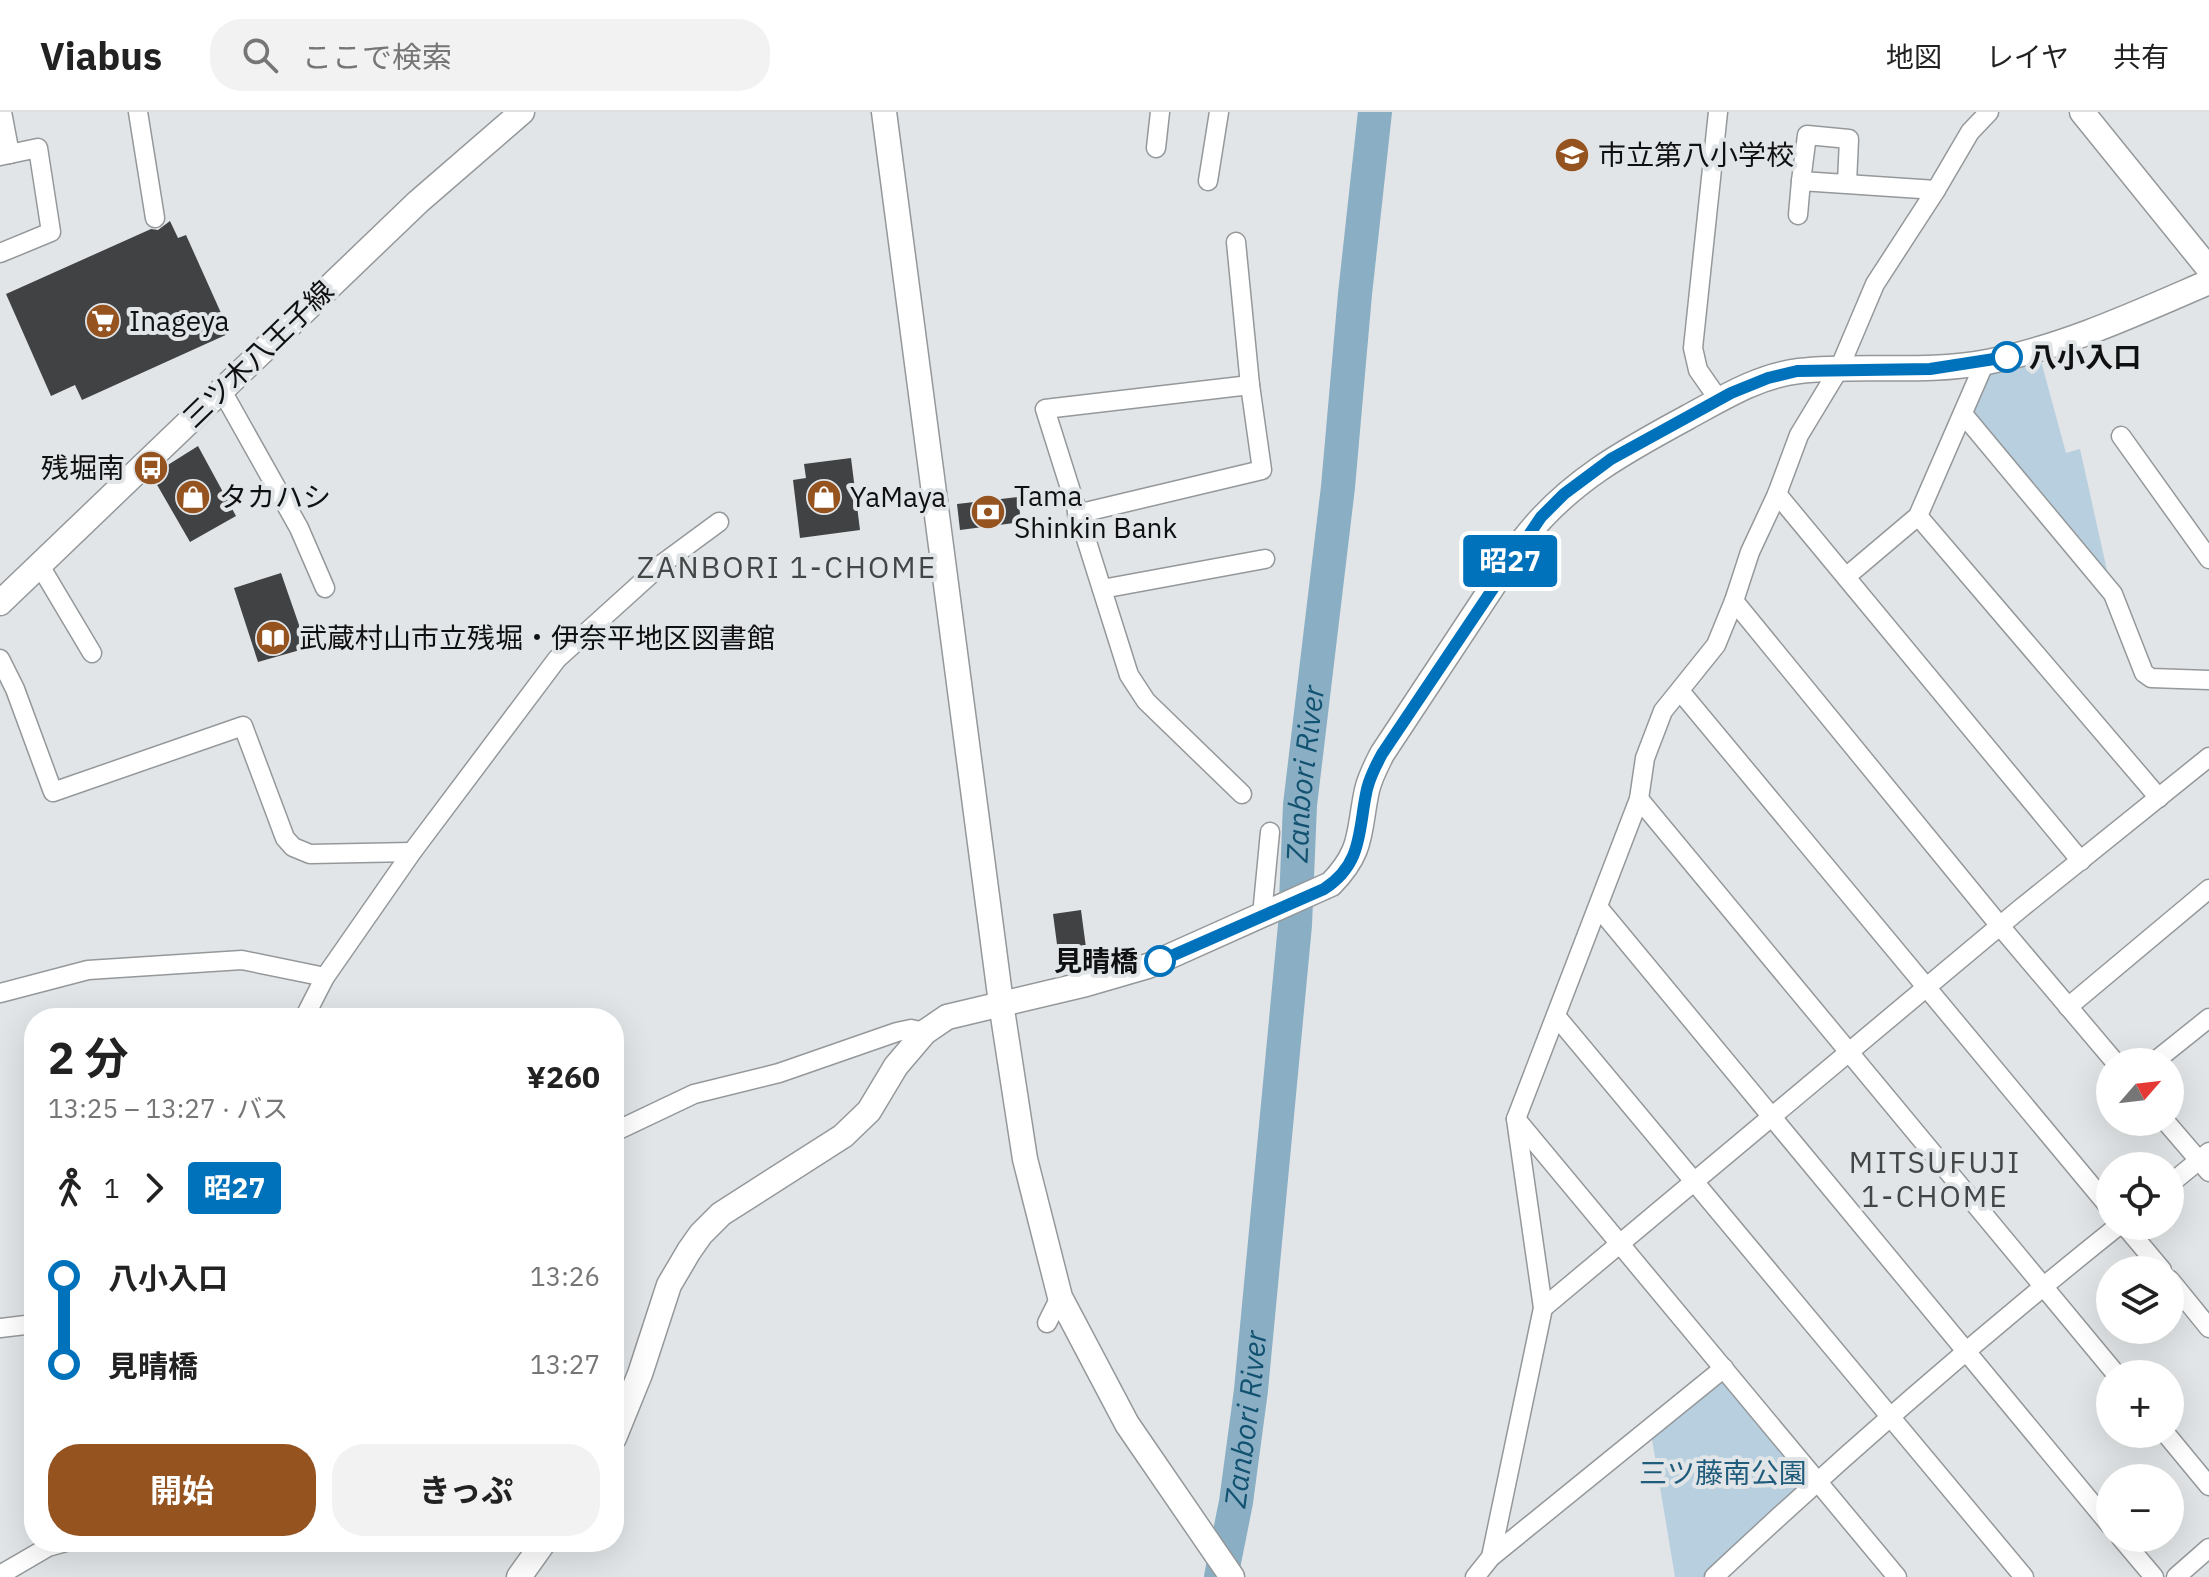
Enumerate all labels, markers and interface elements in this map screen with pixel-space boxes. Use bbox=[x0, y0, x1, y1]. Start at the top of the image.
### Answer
search box bbox=[210, 19, 770, 91]
text: Viabus bbox=[40, 31, 162, 80]
icon: search bbox=[238, 33, 282, 77]
text: ここで検索 bbox=[302, 37, 452, 76]
text: 地図 bbox=[1886, 38, 1942, 75]
text: レイヤ bbox=[1986, 38, 2069, 75]
text: 共有 bbox=[2113, 38, 2169, 75]
school or university icon: 市立第八小学校 bbox=[1553, 136, 1591, 174]
place label: 市立第八小学校 bbox=[1598, 136, 1794, 173]
street label: 三ツ木八王子線 bbox=[174, 272, 341, 435]
supermarket icon: Inageya bbox=[84, 302, 122, 340]
place label: Inageya bbox=[129, 302, 229, 339]
place label: 八小入口 bbox=[2029, 338, 2141, 375]
marker: 八小入口 bbox=[1992, 342, 2022, 372]
place label: 残堀南 bbox=[41, 449, 125, 486]
bus stop icon: 残堀南 bbox=[132, 449, 170, 487]
place label: Tama Shinkin Bank bbox=[1014, 477, 1177, 546]
shop icon: タカハシ bbox=[174, 478, 212, 516]
place label: タカハシ bbox=[219, 478, 331, 515]
shop icon: YaMaya bbox=[805, 478, 843, 516]
place label: YaMaya bbox=[850, 478, 946, 515]
bank icon: Tama Shinkin Bank bbox=[969, 493, 1007, 531]
line badge: 昭27 bbox=[1464, 535, 1556, 587]
text: 昭27 bbox=[1479, 542, 1541, 579]
district label: ZANBORI 1-CHOME bbox=[637, 547, 937, 586]
library icon: 武蔵村山市立残堀・伊奈平地区図書館 bbox=[254, 619, 292, 657]
place label: 武蔵村山市立残堀・伊奈平地区図書館 bbox=[299, 619, 775, 656]
water label: Zanbori River bbox=[1277, 682, 1332, 864]
place label: 見晴橋 bbox=[1054, 942, 1138, 979]
marker: 見晴橋 bbox=[1145, 946, 1175, 976]
text: 2 分 bbox=[48, 1029, 129, 1086]
north arrow bbox=[2096, 1048, 2184, 1136]
map controls bbox=[2096, 1048, 2184, 1552]
text: ¥260 bbox=[527, 1057, 600, 1096]
text: 13:25 – 13:27 · バス bbox=[48, 1091, 288, 1125]
district label: MITSUFUJI 1-CHOME bbox=[1849, 1142, 2021, 1215]
button: locate bbox=[2096, 1152, 2184, 1240]
icon: walk bbox=[48, 1166, 92, 1210]
icon: forward bbox=[132, 1166, 176, 1210]
text: 昭27 bbox=[204, 1169, 265, 1206]
text: 1 bbox=[104, 1171, 120, 1205]
button: layers bbox=[2096, 1256, 2184, 1344]
text: 八小入口 bbox=[108, 1258, 228, 1297]
text: 13:26 bbox=[530, 1259, 600, 1293]
water label: Zanbori River bbox=[1214, 1328, 1275, 1511]
text: 見晴橋 bbox=[108, 1346, 198, 1385]
text: 13:27 bbox=[530, 1347, 600, 1381]
button: + bbox=[2096, 1360, 2184, 1448]
button: 開始 bbox=[48, 1444, 316, 1536]
button: きっぷ bbox=[332, 1444, 600, 1536]
park label: 三ツ藤南公園 bbox=[1639, 1454, 1807, 1491]
button: − bbox=[2096, 1464, 2184, 1552]

